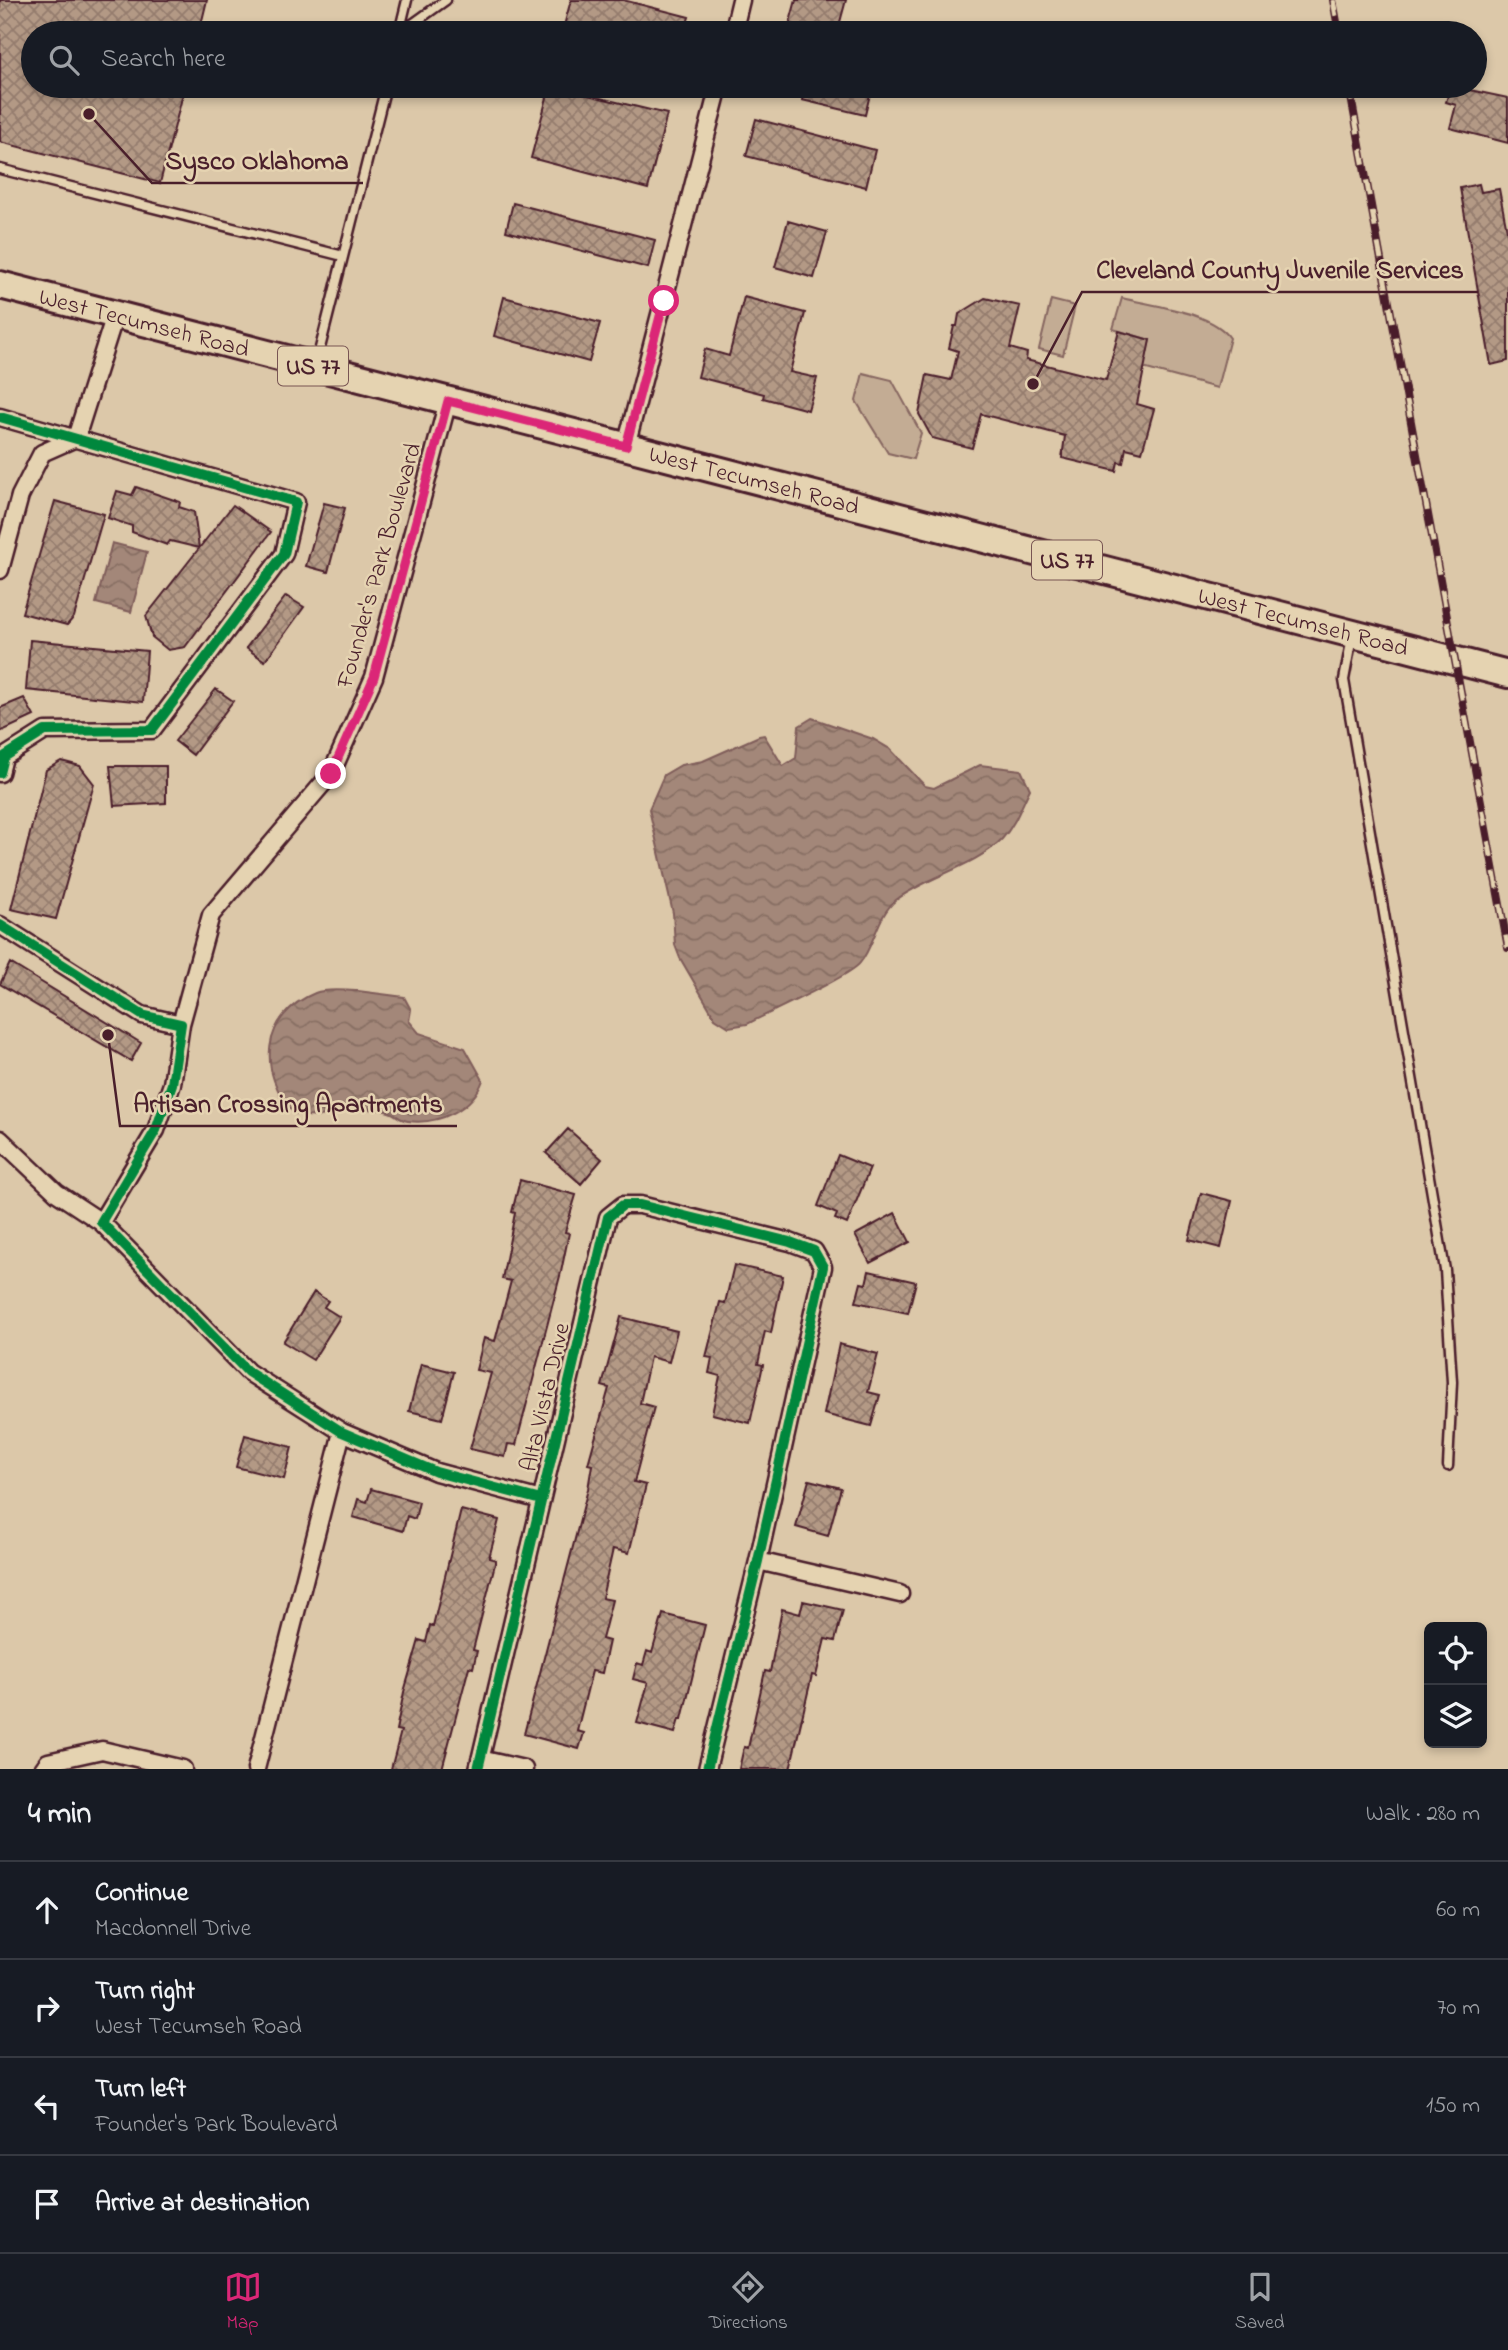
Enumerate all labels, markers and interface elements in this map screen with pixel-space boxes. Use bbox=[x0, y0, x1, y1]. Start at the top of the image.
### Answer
search box bbox=[21, 21, 1487, 98]
icon: search bbox=[45, 41, 83, 79]
text: Search here bbox=[101, 41, 226, 79]
callout: Sysco Oklahoma bbox=[152, 136, 363, 183]
text: Sysco Oklahoma bbox=[166, 144, 348, 182]
callout: Cleveland County Juvenile Services bbox=[1082, 245, 1478, 292]
text: Cleveland County Juvenile Services bbox=[1096, 253, 1464, 291]
street label: West Tecumseh Road bbox=[35, 281, 253, 369]
route start bbox=[648, 285, 679, 316]
road number: US 77 bbox=[278, 346, 348, 386]
street label: West Tecumseh Road bbox=[645, 438, 863, 526]
street label: Founder's Park Boulevard bbox=[328, 439, 432, 693]
road number: US 77 bbox=[1032, 540, 1102, 580]
street label: West Tecumseh Road bbox=[1194, 580, 1412, 668]
route end bbox=[315, 758, 346, 789]
callout: Artisan Crossing Apartments bbox=[120, 1079, 457, 1126]
text: Artisan Crossing Apartments bbox=[133, 1087, 443, 1126]
street label: Alta Vista Drive bbox=[512, 1319, 581, 1476]
map controls bbox=[1424, 1622, 1487, 1748]
button: locate bbox=[1424, 1622, 1487, 1685]
button: layers bbox=[1424, 1685, 1487, 1748]
text: 4 min bbox=[28, 1793, 91, 1837]
text: Walk · 280 m bbox=[1366, 1798, 1480, 1831]
text: Continue bbox=[95, 1875, 188, 1913]
icon: ahead bbox=[28, 1891, 66, 1929]
text: 60 m bbox=[1436, 1894, 1480, 1927]
text: Macdonnell Drive bbox=[95, 1913, 251, 1946]
text: Turn right bbox=[95, 1973, 195, 2011]
icon: right bbox=[28, 1989, 66, 2027]
text: 70 m bbox=[1437, 1992, 1480, 2025]
text: West Tecumseh Road bbox=[95, 2011, 302, 2044]
text: Turn left bbox=[95, 2071, 186, 2109]
icon: left bbox=[28, 2087, 66, 2125]
text: 150 m bbox=[1426, 2090, 1480, 2123]
text: Founder's Park Boulevard bbox=[95, 2109, 338, 2142]
icon: arrive bbox=[28, 2185, 66, 2223]
text: Arrive at destination bbox=[95, 2185, 310, 2223]
tab: Map bbox=[224, 2268, 262, 2337]
tab: Directions bbox=[709, 2268, 788, 2337]
tab: Saved bbox=[1235, 2268, 1284, 2337]

